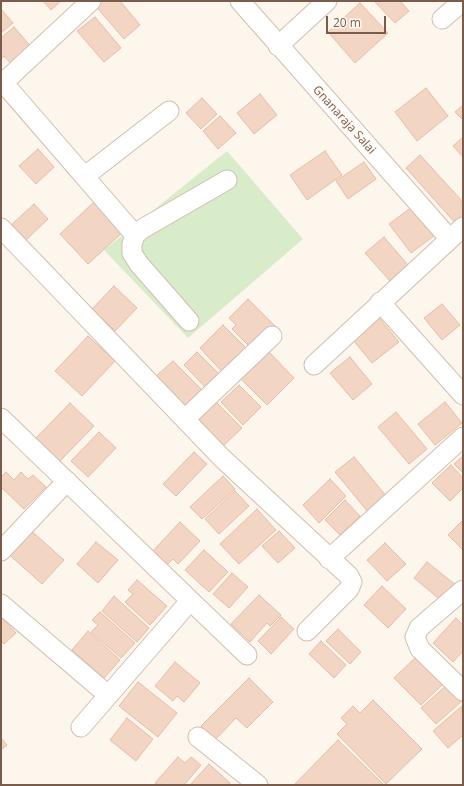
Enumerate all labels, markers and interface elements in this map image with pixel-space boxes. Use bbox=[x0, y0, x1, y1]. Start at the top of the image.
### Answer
scale bar bbox=[328, 8, 388, 34]
text: 20 m bbox=[333, 14, 361, 31]
street label: Gnanaraja Salai bbox=[309, 83, 379, 157]

